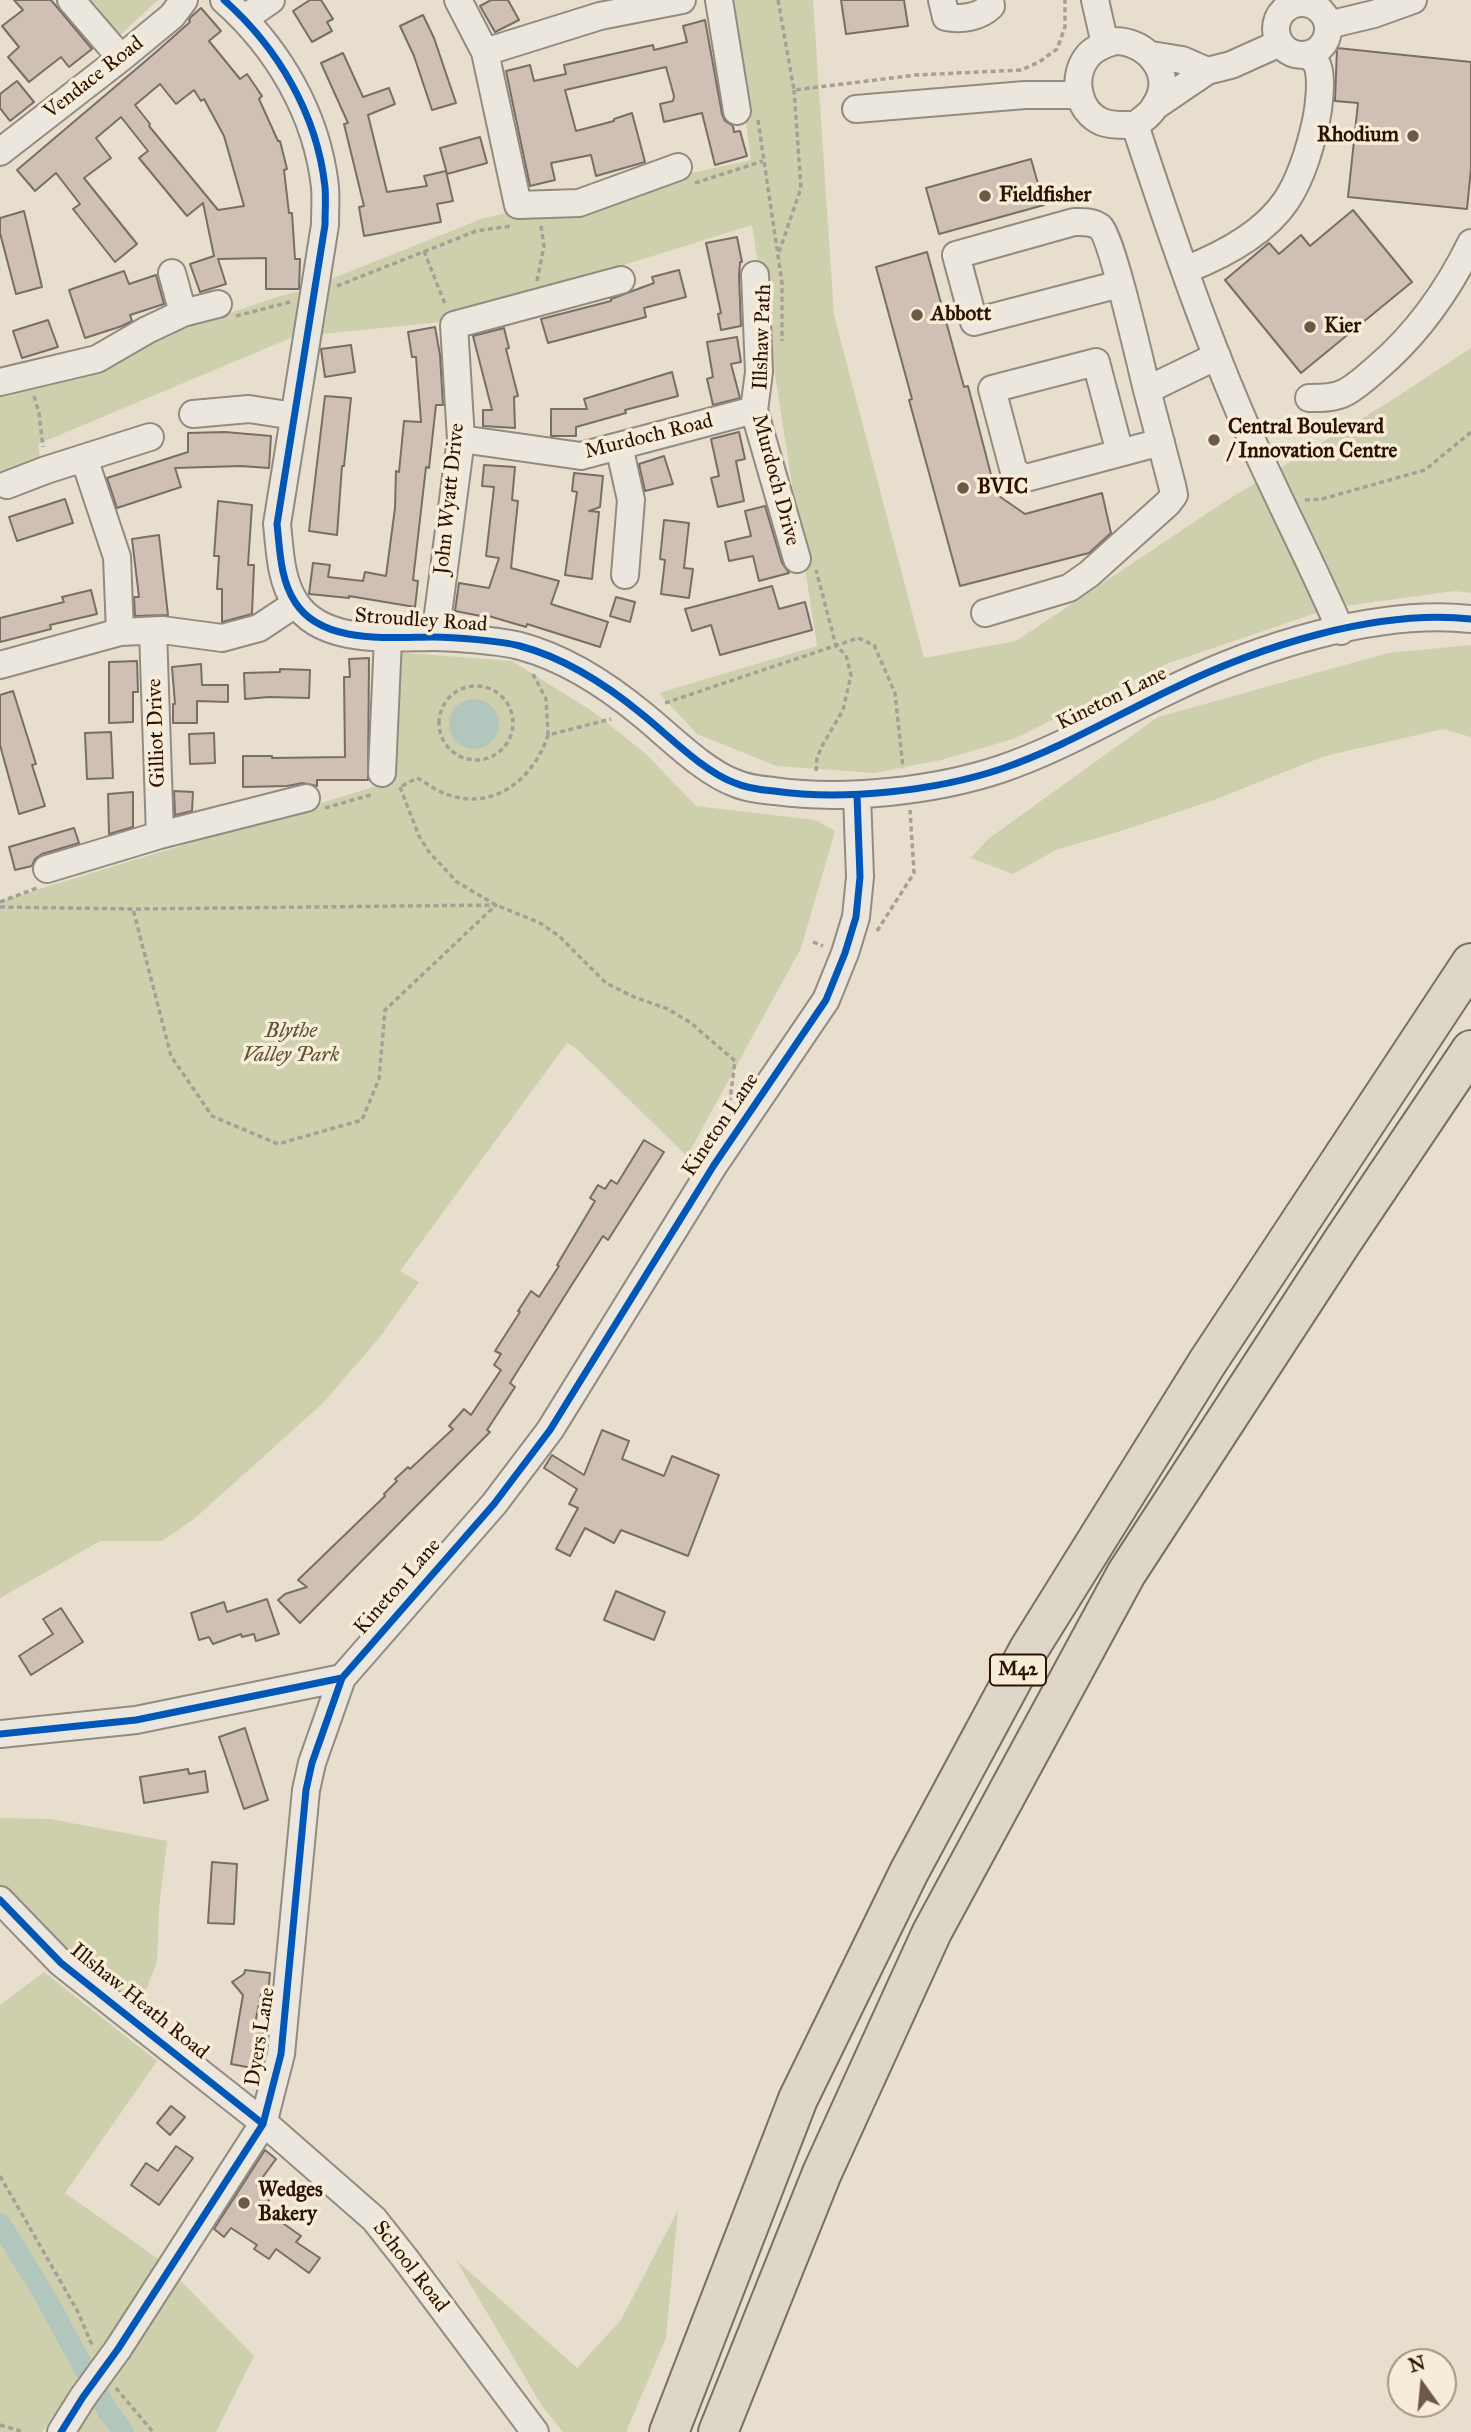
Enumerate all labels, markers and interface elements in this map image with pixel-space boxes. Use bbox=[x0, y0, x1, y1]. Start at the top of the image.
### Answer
street label: Vendace Road bbox=[39, 31, 149, 125]
place label: Rhodium bbox=[1317, 123, 1399, 149]
marker: Rhodium bbox=[1405, 128, 1421, 144]
place label: Fieldfisher bbox=[999, 183, 1091, 209]
marker: Fieldfisher bbox=[977, 188, 993, 204]
street label: Illshaw Path bbox=[749, 283, 777, 391]
place label: Abbott bbox=[931, 302, 991, 328]
marker: Abbott bbox=[909, 307, 925, 323]
place label: Kier bbox=[1324, 314, 1361, 340]
marker: Kier bbox=[1302, 319, 1318, 335]
street label: Murdoch Road bbox=[582, 409, 716, 465]
street label: Murdoch Drive bbox=[745, 411, 805, 549]
place label: Central Boulevard / Innovation Centre bbox=[1228, 415, 1397, 465]
street label: John Wyatt Drive bbox=[429, 422, 471, 576]
marker: Central Boulevard / Innovation Centre bbox=[1206, 432, 1222, 448]
place label: BVIC bbox=[977, 475, 1028, 501]
marker: BVIC bbox=[955, 480, 971, 496]
street label: Stroudley Road bbox=[354, 604, 488, 638]
street label: Kineton Lane bbox=[1053, 662, 1171, 736]
street label: Gilliot Drive bbox=[142, 678, 172, 788]
park label: Blythe Valley Park bbox=[243, 1019, 339, 1069]
street label: Kineton Lane bbox=[677, 1068, 765, 1182]
street label: Kineton Lane bbox=[349, 1534, 447, 1640]
road number: M42 bbox=[990, 1654, 1046, 1686]
street label: Illshaw Heath Road bbox=[65, 1939, 213, 2065]
street label: Dyers Lane bbox=[241, 1986, 281, 2088]
place label: Wedges Bakery bbox=[258, 2178, 323, 2228]
marker: Wedges Bakery bbox=[236, 2195, 252, 2211]
street label: School Road bbox=[367, 2216, 453, 2318]
north arrow bbox=[1387, 2348, 1457, 2418]
text: N bbox=[1406, 2351, 1428, 2377]

